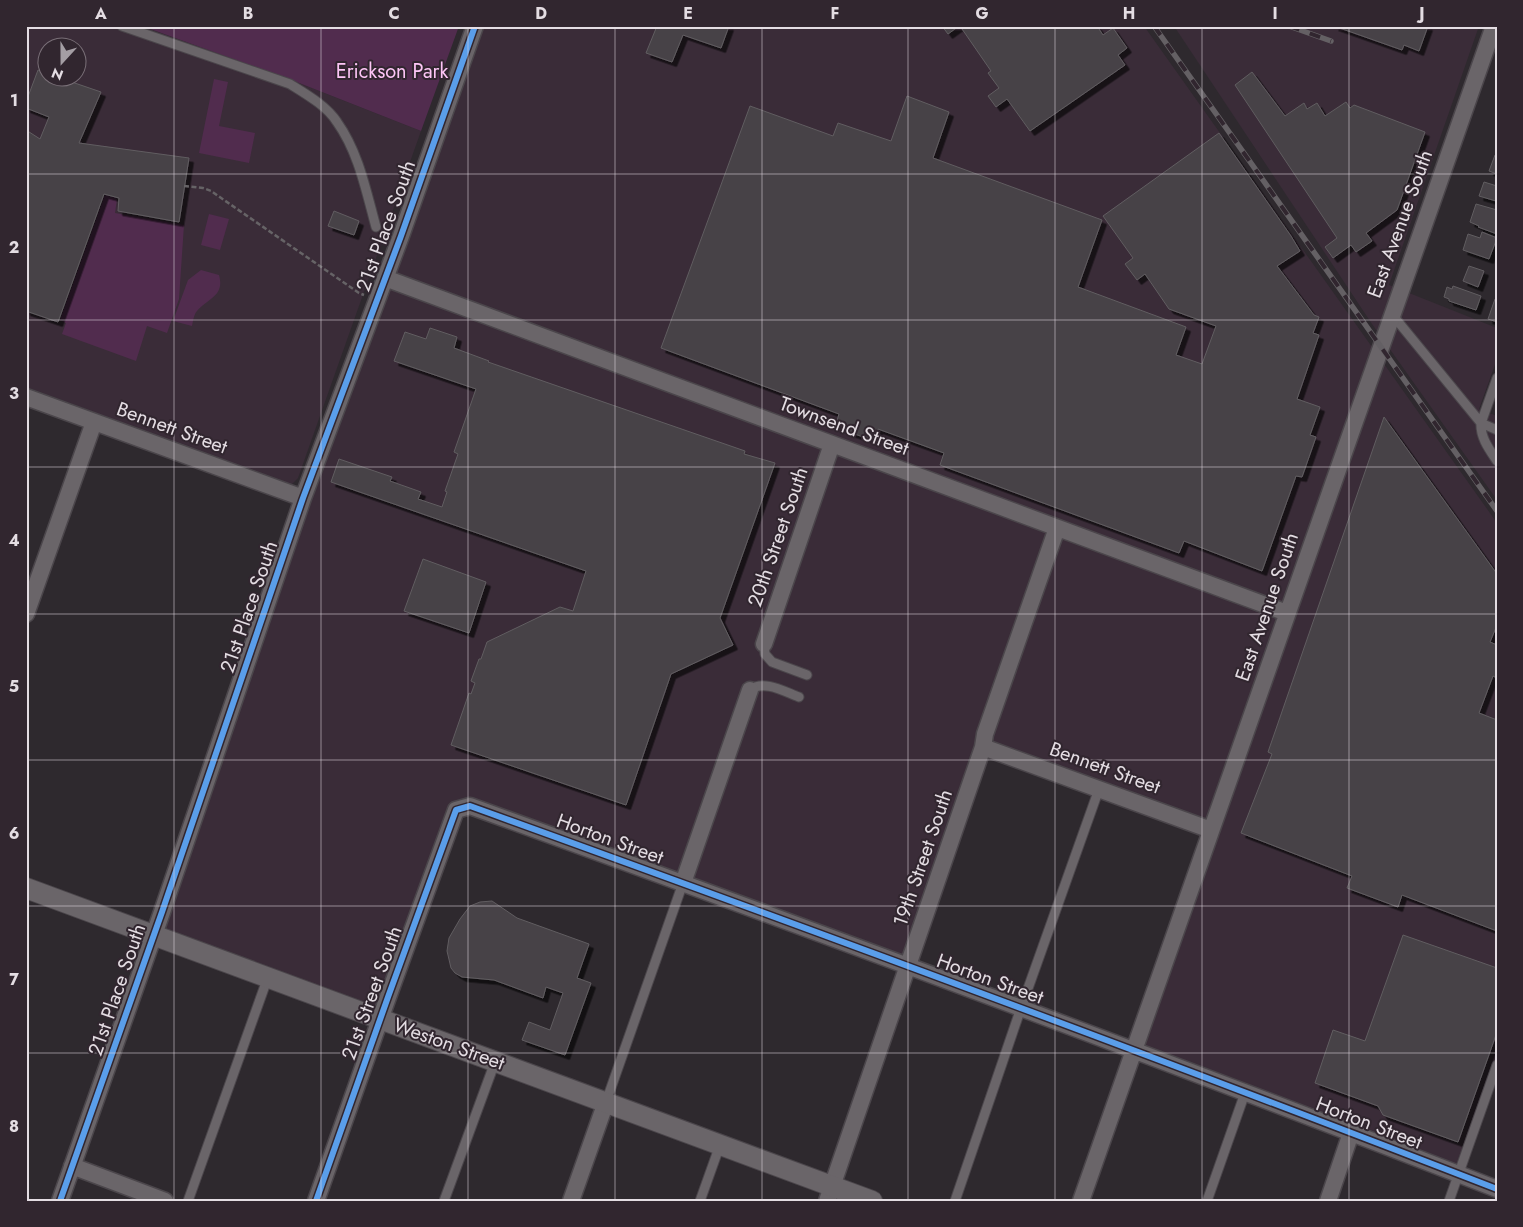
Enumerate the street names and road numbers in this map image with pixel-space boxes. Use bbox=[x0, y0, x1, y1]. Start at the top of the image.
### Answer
street label: East Avenue South bbox=[1360, 146, 1440, 302]
street label: 21st Place South bbox=[349, 156, 423, 296]
street label: Townsend Street bbox=[775, 389, 913, 463]
street label: Bennett Street bbox=[112, 395, 232, 462]
street label: 20th Street South bbox=[741, 463, 815, 611]
street label: East Avenue South bbox=[1228, 529, 1306, 685]
street label: 21st Place South bbox=[213, 537, 285, 677]
street label: Bennett Street bbox=[1045, 735, 1165, 802]
street label: 19th Street South bbox=[886, 786, 960, 930]
street label: Horton Street bbox=[552, 806, 668, 872]
street label: 21st Place South bbox=[81, 920, 153, 1060]
street label: 21st Street South bbox=[334, 922, 410, 1064]
street label: Horton Street bbox=[932, 946, 1048, 1012]
street label: Weston Street bbox=[389, 1010, 509, 1078]
street label: Horton Street bbox=[1312, 1089, 1427, 1157]

